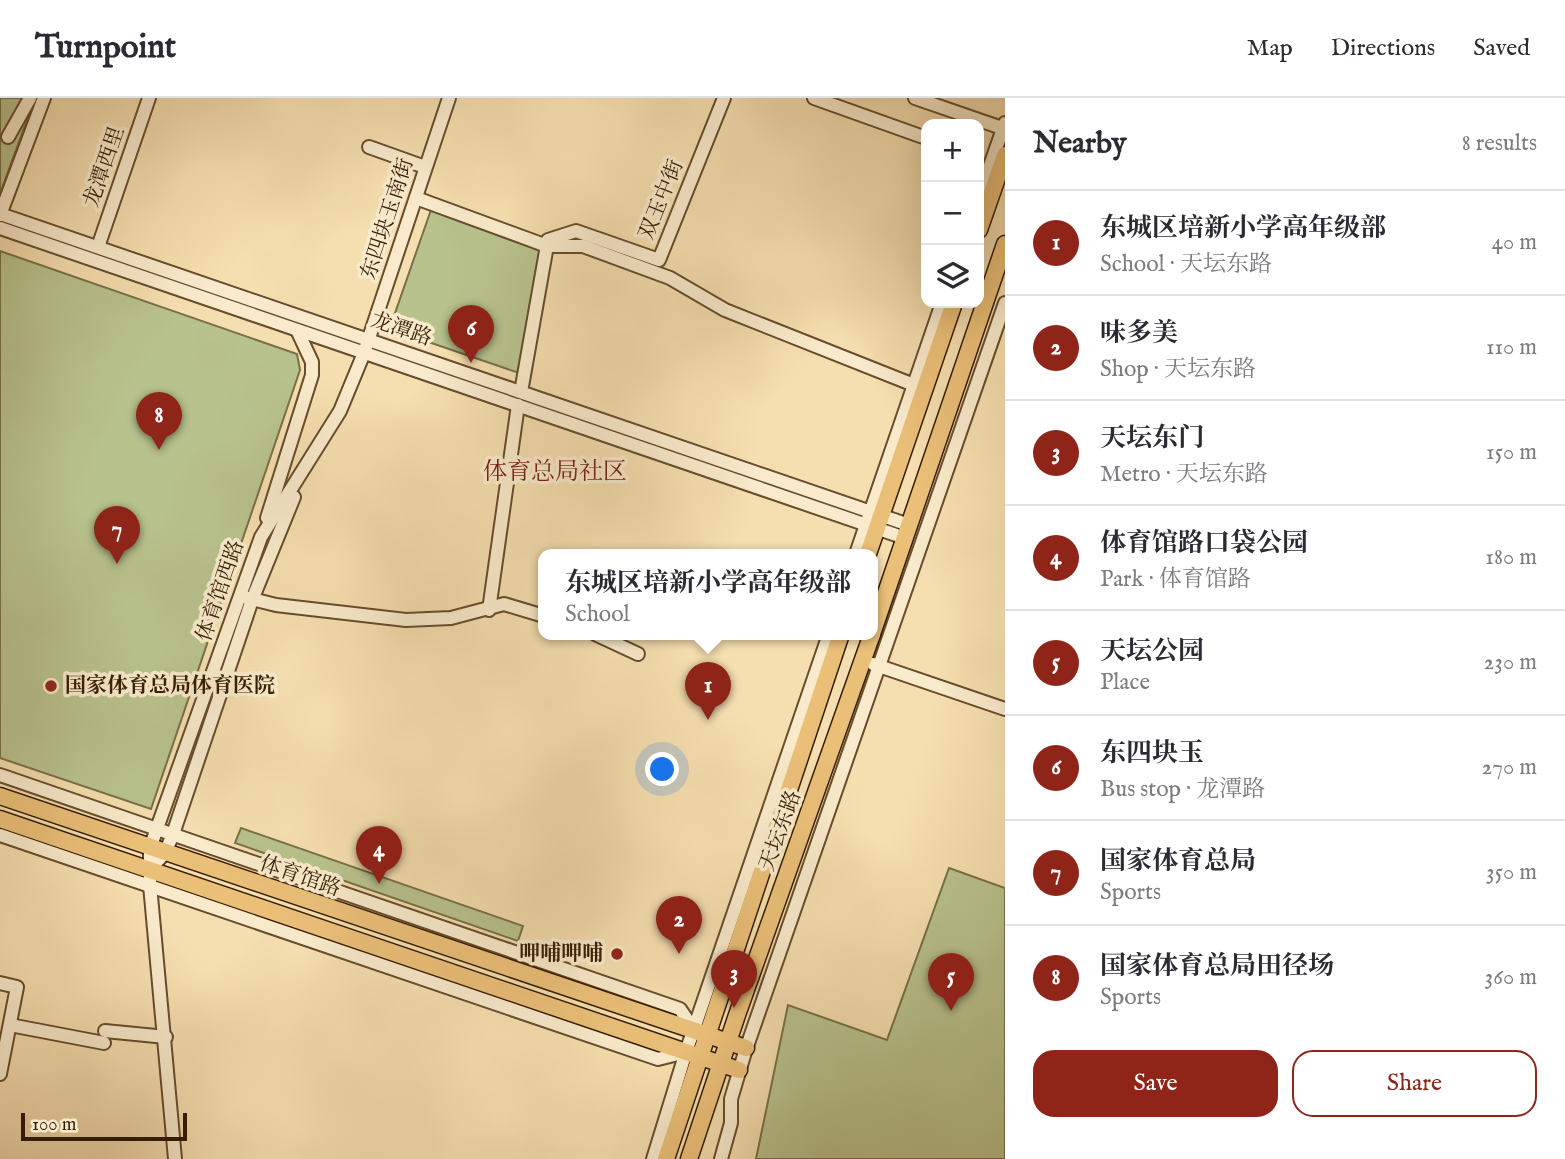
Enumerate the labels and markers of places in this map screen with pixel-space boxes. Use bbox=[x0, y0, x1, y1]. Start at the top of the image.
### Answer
pin: 6 bbox=[448, 305, 494, 363]
pin: 8 bbox=[136, 392, 182, 450]
pin: 7 bbox=[94, 506, 140, 564]
pin: 1 bbox=[685, 662, 731, 720]
place label: 国家体育总局体育医院 bbox=[65, 673, 275, 700]
marker: 国家体育总局体育医院 bbox=[43, 678, 59, 694]
pin: 4 bbox=[356, 826, 402, 884]
pin: 2 bbox=[656, 896, 702, 954]
place label: 呷哺呷哺 bbox=[519, 941, 603, 968]
marker: 呷哺呷哺 bbox=[609, 946, 625, 962]
pin: 3 bbox=[711, 950, 757, 1008]
pin: 5 bbox=[928, 953, 974, 1011]

